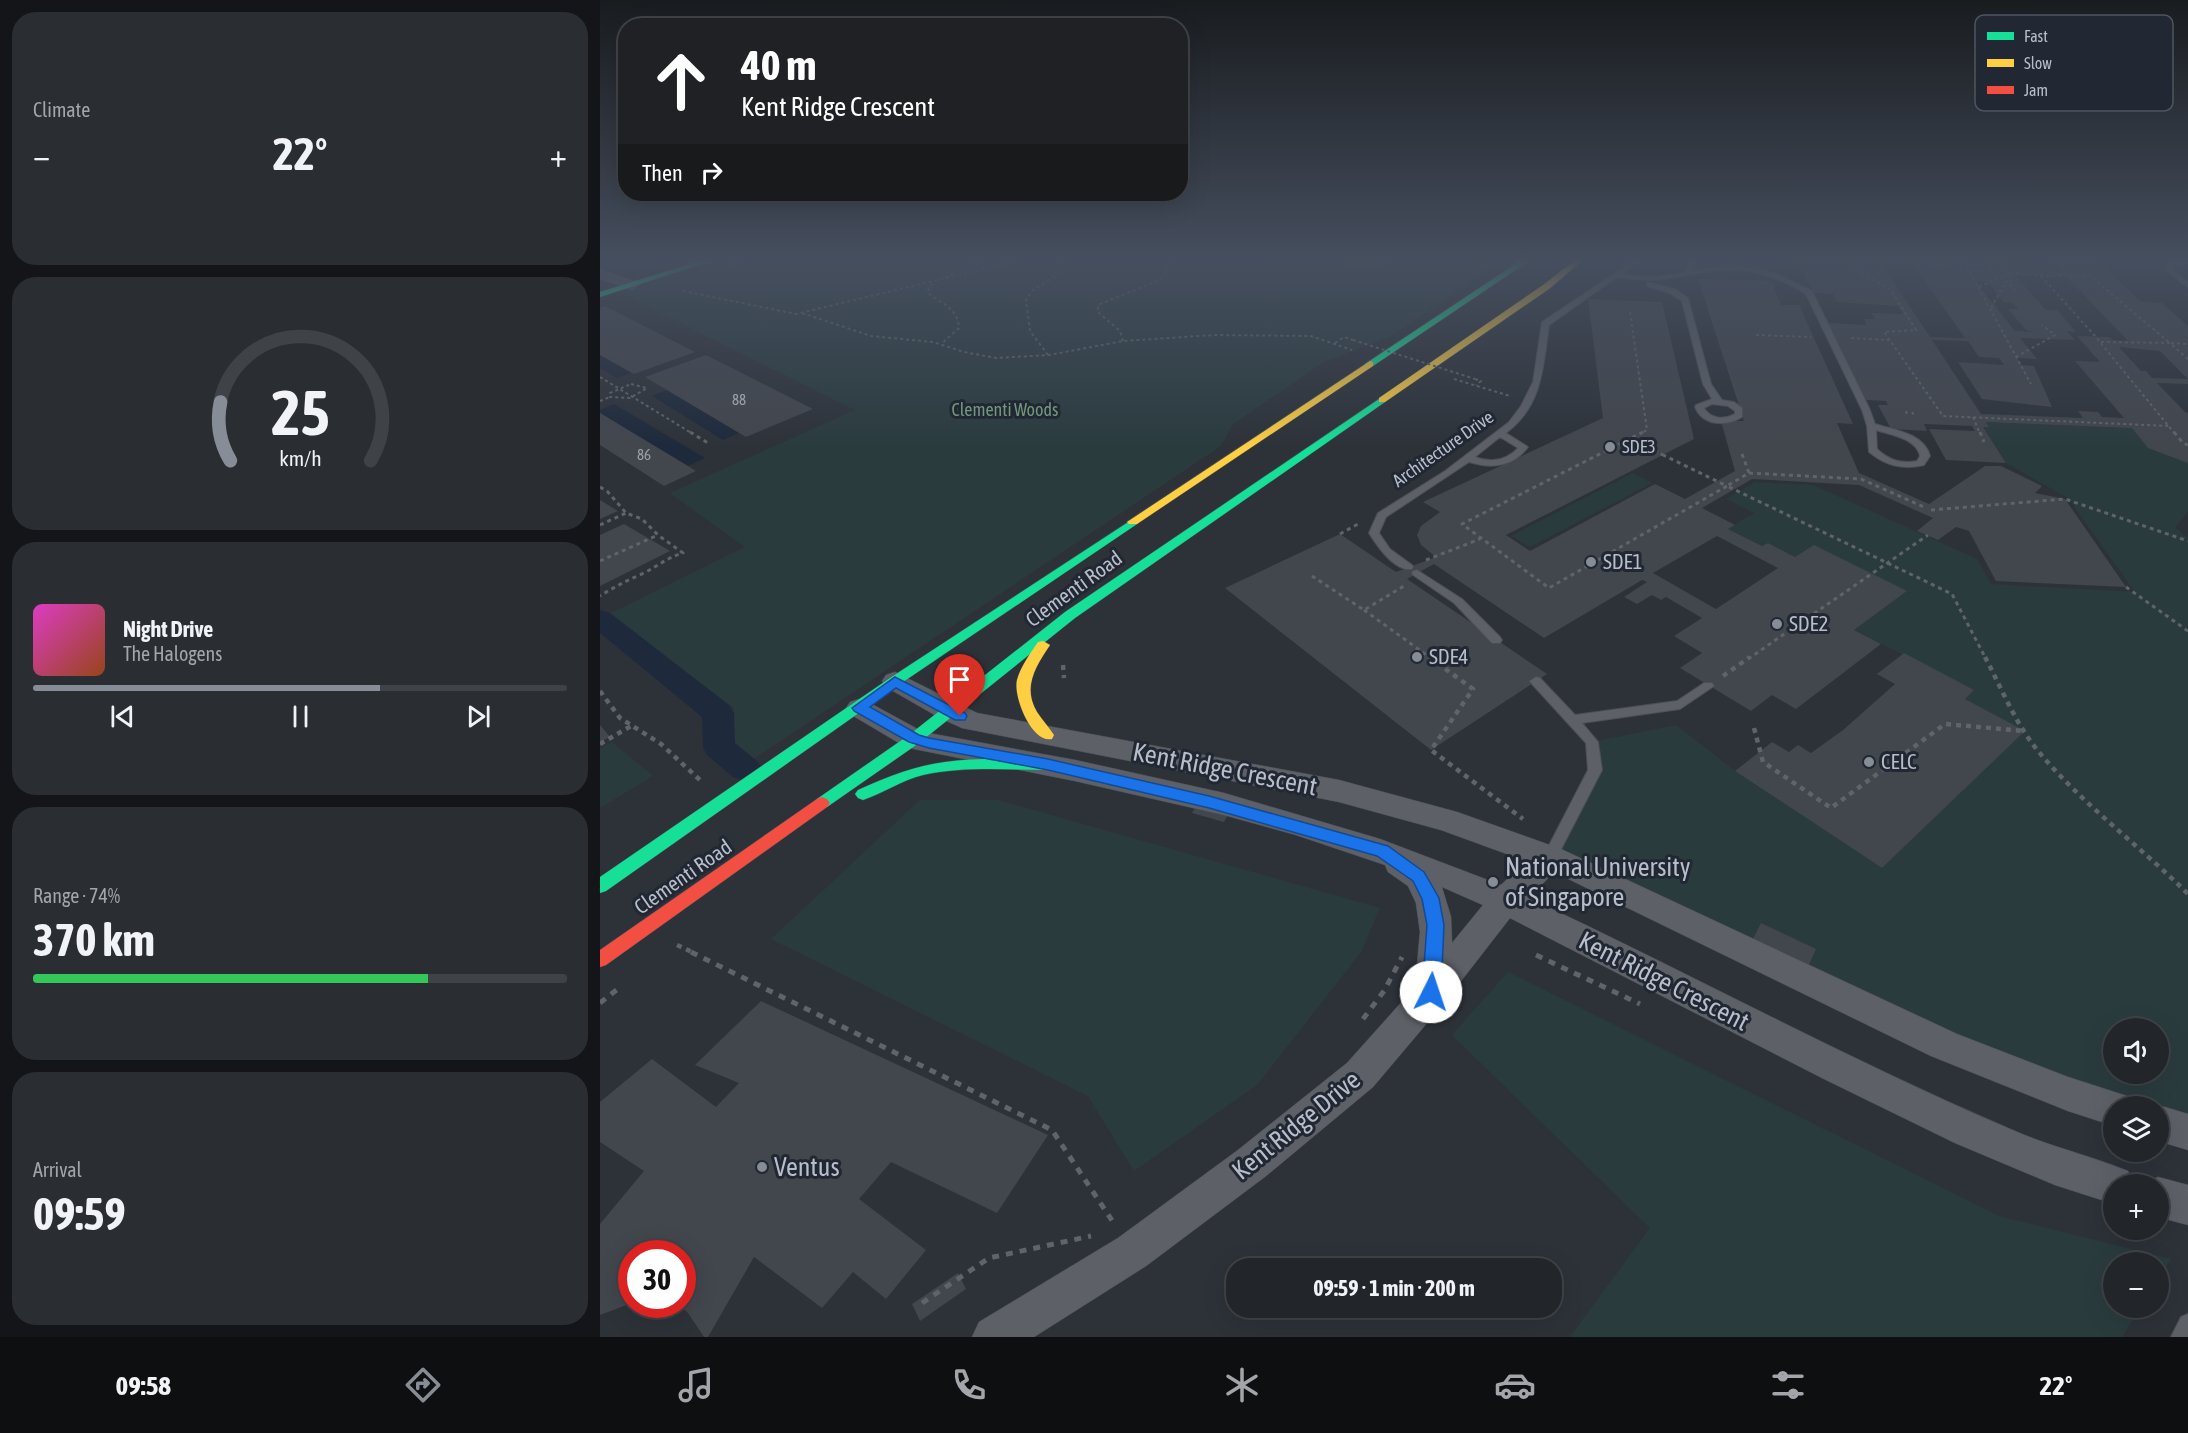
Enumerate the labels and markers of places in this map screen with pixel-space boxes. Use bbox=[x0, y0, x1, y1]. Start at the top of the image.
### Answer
place label: SDE3 bbox=[1622, 436, 1656, 457]
marker: SDE3 bbox=[1603, 440, 1617, 454]
place label: SDE1 bbox=[1603, 549, 1642, 573]
marker: SDE1 bbox=[1584, 555, 1598, 569]
place label: SDE2 bbox=[1789, 611, 1828, 635]
marker: SDE2 bbox=[1770, 617, 1784, 631]
place label: SDE4 bbox=[1429, 644, 1469, 668]
marker: SDE4 bbox=[1410, 650, 1424, 664]
pin bbox=[934, 654, 985, 716]
place label: CELC bbox=[1881, 749, 1917, 773]
marker: CELC bbox=[1862, 755, 1876, 769]
place label: National University of Singapore bbox=[1505, 852, 1691, 912]
marker: National University of Singapore bbox=[1486, 875, 1500, 889]
place label: Ventus bbox=[774, 1152, 840, 1182]
marker: Ventus bbox=[755, 1160, 769, 1174]

